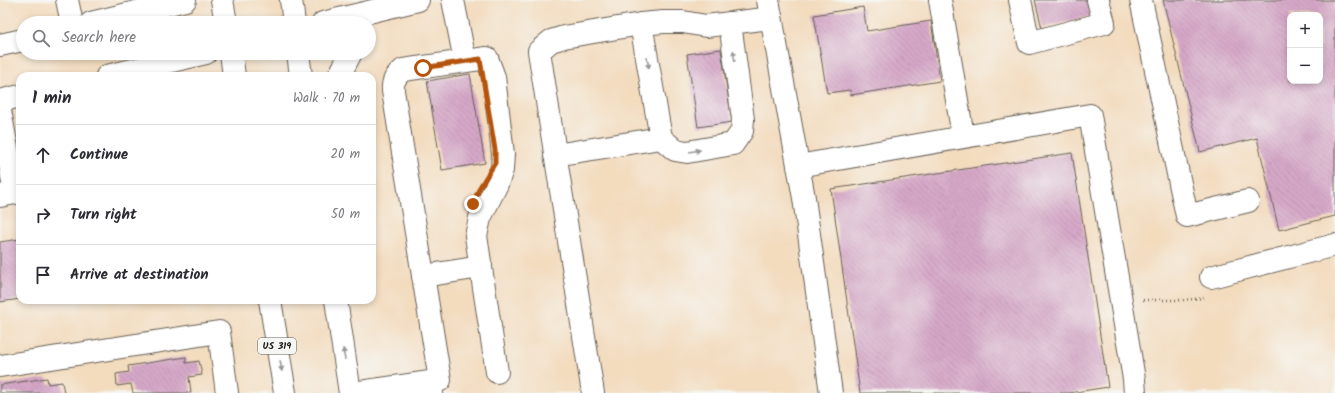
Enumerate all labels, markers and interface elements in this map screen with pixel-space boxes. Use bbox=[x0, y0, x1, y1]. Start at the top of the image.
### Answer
map controls bbox=[1287, 12, 1323, 84]
button: + bbox=[1287, 12, 1323, 48]
search box bbox=[16, 16, 376, 60]
text: Search here bbox=[62, 26, 136, 50]
icon: search bbox=[30, 27, 52, 49]
button: − bbox=[1287, 48, 1323, 84]
one-way arrow bbox=[731, 50, 737, 62]
one-way arrow bbox=[645, 57, 651, 69]
route start bbox=[414, 59, 432, 77]
text: 1 min bbox=[32, 85, 71, 112]
text: Walk · 70 m bbox=[293, 88, 360, 109]
text: Continue bbox=[70, 143, 128, 167]
icon: ahead bbox=[32, 144, 54, 166]
text: 20 m bbox=[330, 144, 360, 165]
one-way arrow bbox=[689, 147, 701, 153]
route end bbox=[464, 195, 482, 213]
text: Turn right bbox=[70, 203, 137, 227]
icon: right bbox=[32, 204, 54, 226]
text: 50 m bbox=[331, 204, 360, 225]
text: Arrive at destination bbox=[70, 263, 209, 287]
icon: arrive bbox=[32, 264, 54, 286]
road number: US 319 bbox=[258, 338, 296, 354]
one-way arrow bbox=[341, 348, 347, 361]
one-way arrow bbox=[278, 360, 284, 372]

